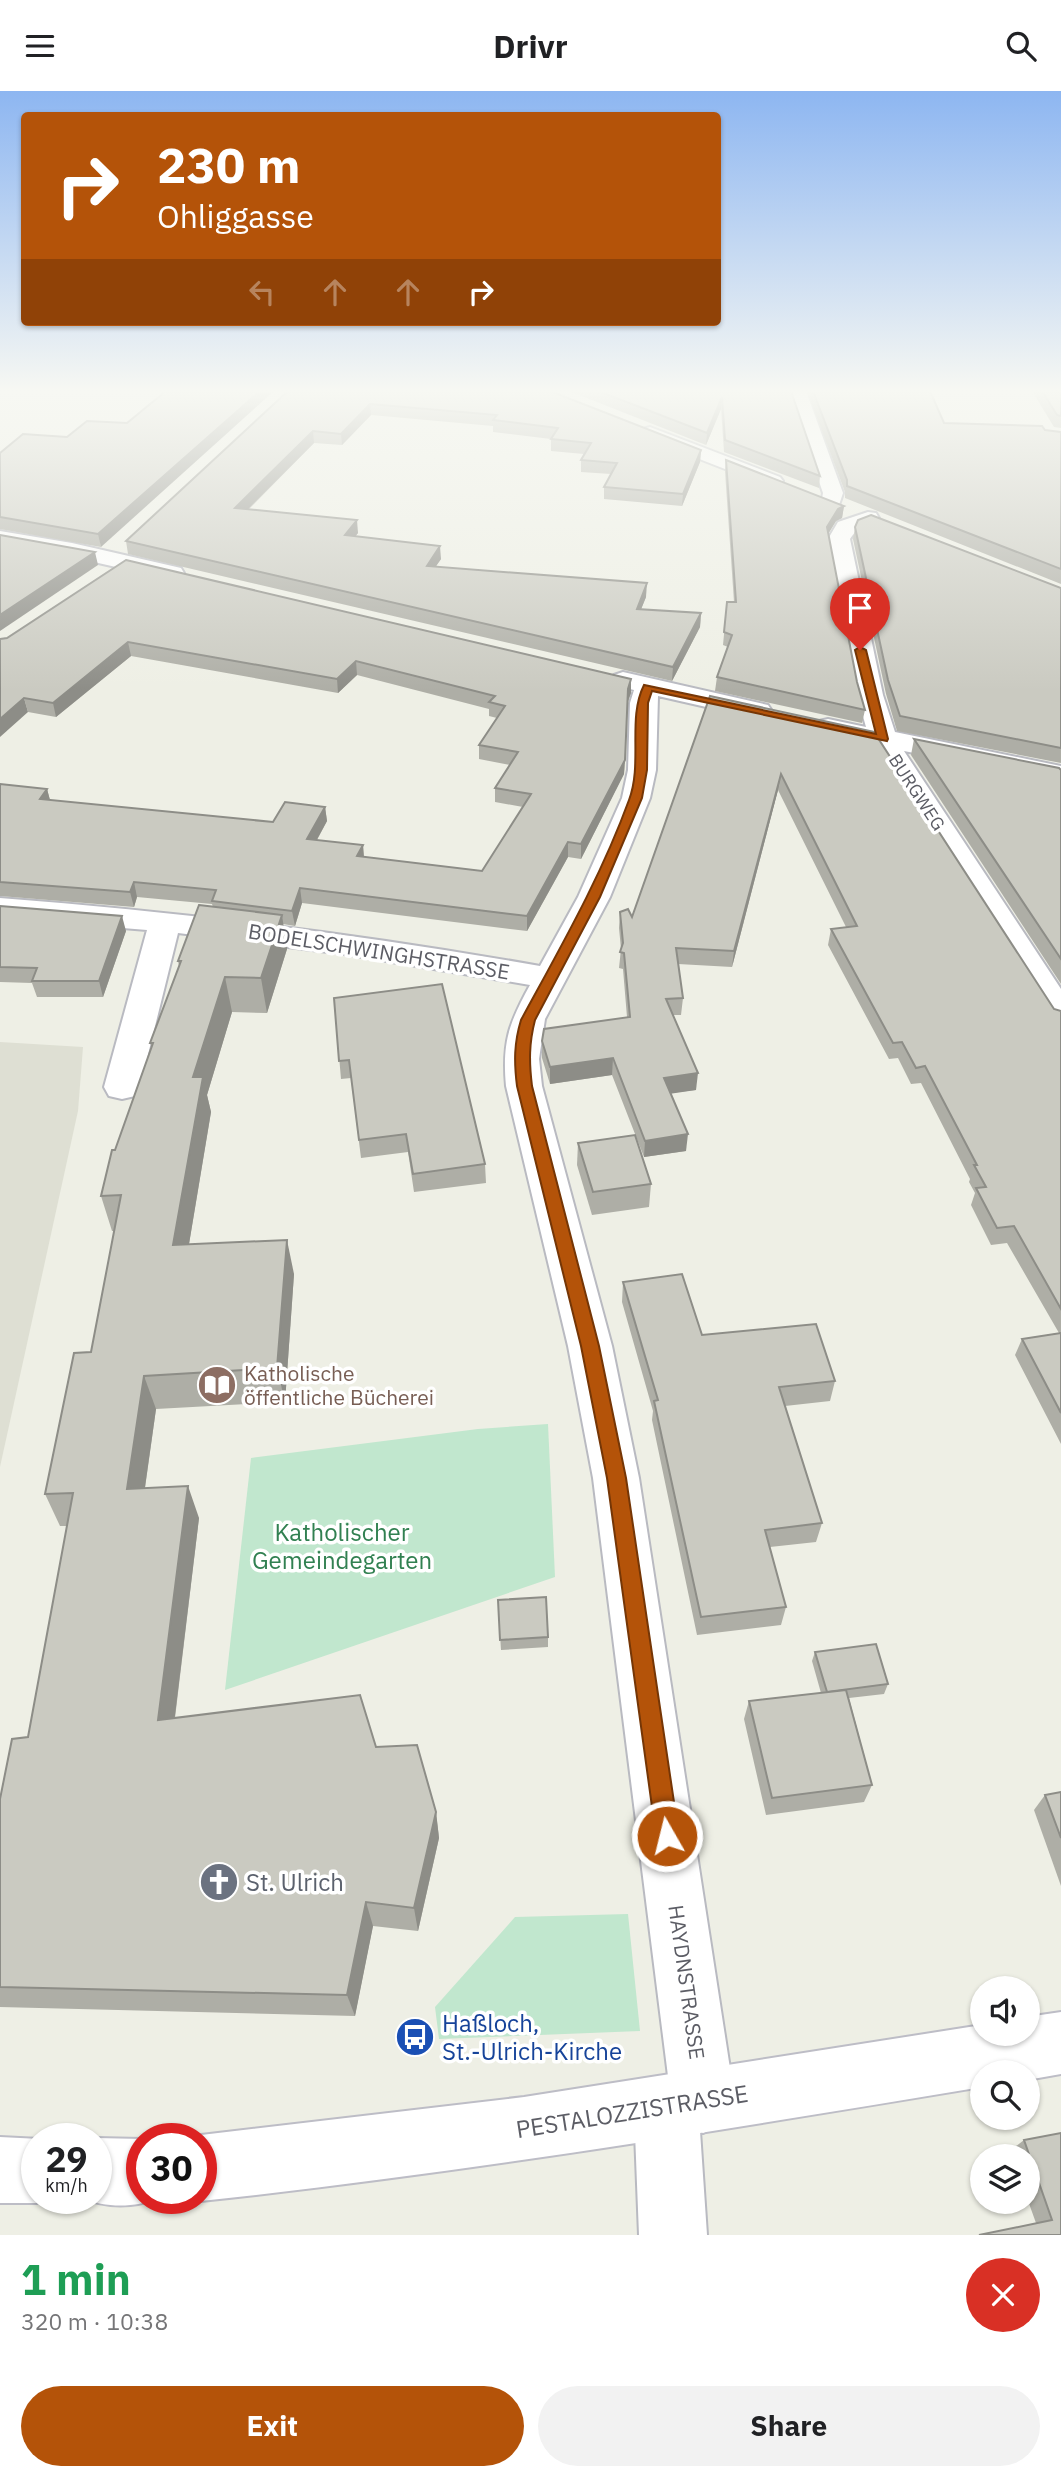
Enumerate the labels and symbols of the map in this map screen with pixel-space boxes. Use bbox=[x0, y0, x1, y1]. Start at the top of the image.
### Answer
pin bbox=[830, 578, 890, 650]
street label: BURGWEG bbox=[884, 749, 950, 835]
street label: BODELSCHWINGHSTRASSE bbox=[246, 917, 512, 985]
place label: Katholische öffentliche Bücherei bbox=[244, 1359, 434, 1411]
library icon: Katholische öffentliche Bücherei bbox=[196, 1364, 238, 1406]
park label: Katholischer Gemeindegarten bbox=[252, 1516, 432, 1576]
position arrow bbox=[630, 1799, 704, 1873]
church icon: St. Ulrich bbox=[198, 1861, 240, 1903]
place label: St. Ulrich bbox=[246, 1866, 344, 1898]
street label: HAYDNSTRASSE bbox=[662, 1903, 712, 2061]
place label: Haßloch, St.-Ulrich-Kirche bbox=[442, 2007, 622, 2067]
bus stop icon: Haßloch, St.-Ulrich-Kirche bbox=[394, 2016, 436, 2058]
street label: PESTALOZZISTRASSE bbox=[514, 2077, 750, 2145]
speed limit sign: 30 bbox=[126, 2123, 217, 2214]

